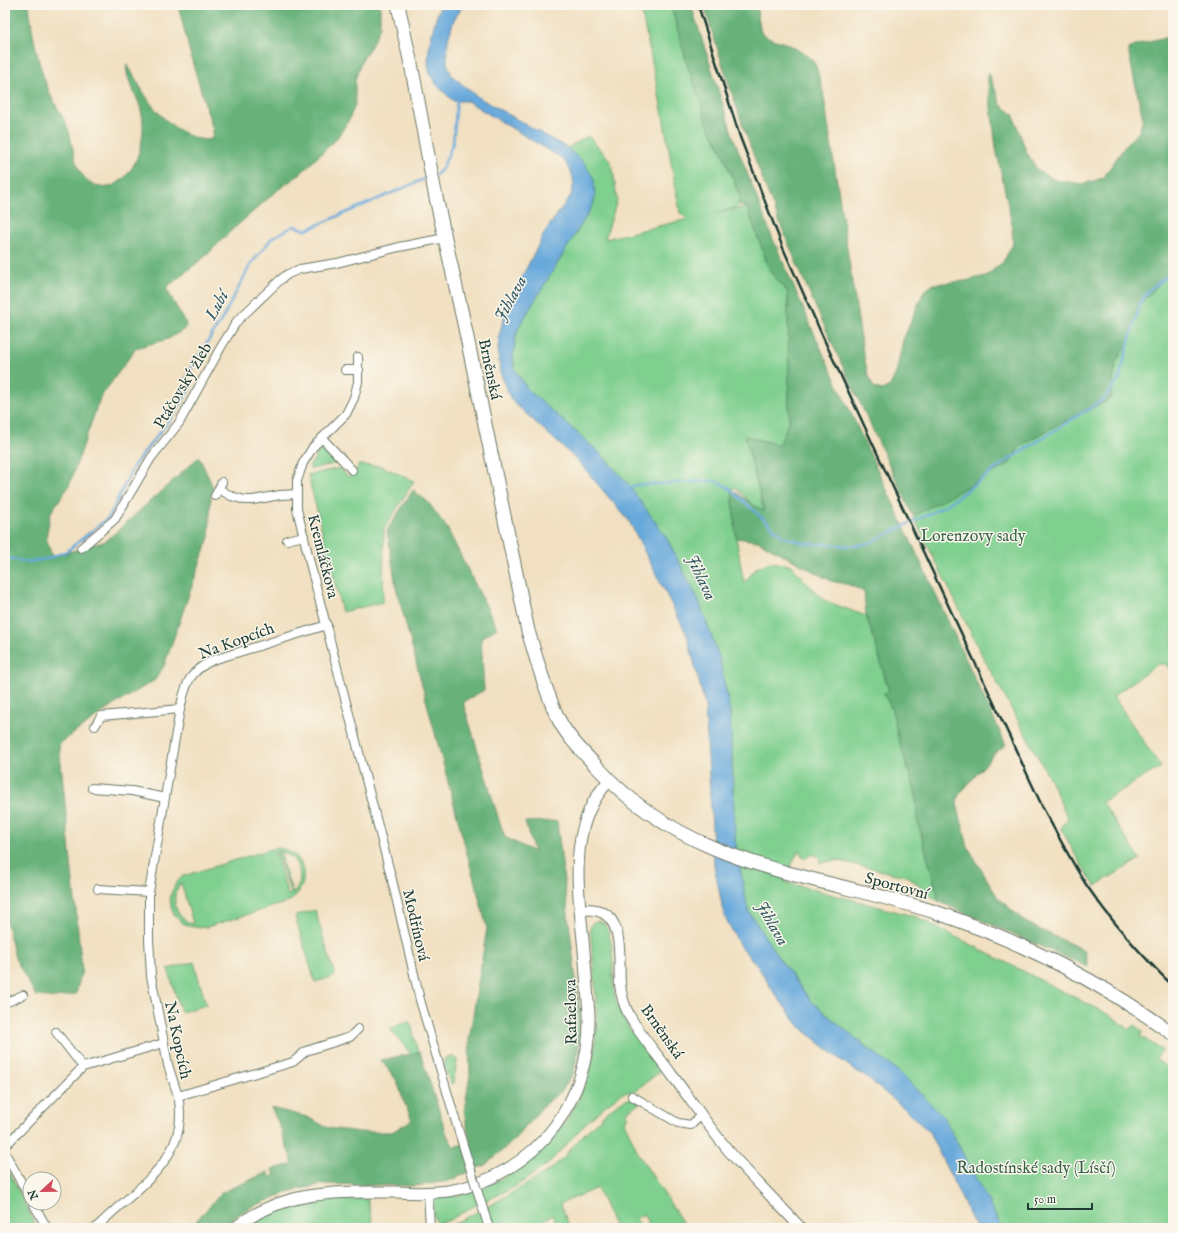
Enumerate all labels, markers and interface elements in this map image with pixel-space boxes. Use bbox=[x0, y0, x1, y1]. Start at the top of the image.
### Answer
water label: Jihlava bbox=[490, 272, 532, 325]
water label: Lubí bbox=[200, 285, 235, 325]
street label: Brněnská bbox=[473, 337, 505, 402]
street label: Ptáčovský žleb bbox=[150, 339, 218, 433]
street label: Kremláčkova bbox=[302, 512, 342, 601]
park label: Lorenzovy sady bbox=[920, 527, 1026, 547]
water label: Jihlava bbox=[681, 551, 721, 604]
street label: Na Kopcích bbox=[196, 619, 278, 665]
street label: Sportovní bbox=[862, 869, 932, 905]
street label: Modřínová bbox=[397, 888, 433, 963]
water label: Jihlava bbox=[751, 898, 793, 950]
street label: Rafaelova bbox=[561, 979, 583, 1045]
street label: Na Kopcích bbox=[159, 1000, 195, 1082]
street label: Brněnská bbox=[635, 1001, 687, 1063]
park label: Radostínské sady (Lísčí) bbox=[956, 1159, 1116, 1179]
north arrow bbox=[22, 1171, 62, 1211]
scale bar bbox=[1028, 1185, 1092, 1211]
text: N bbox=[25, 1187, 42, 1202]
text: 50 m bbox=[1034, 1192, 1056, 1207]

